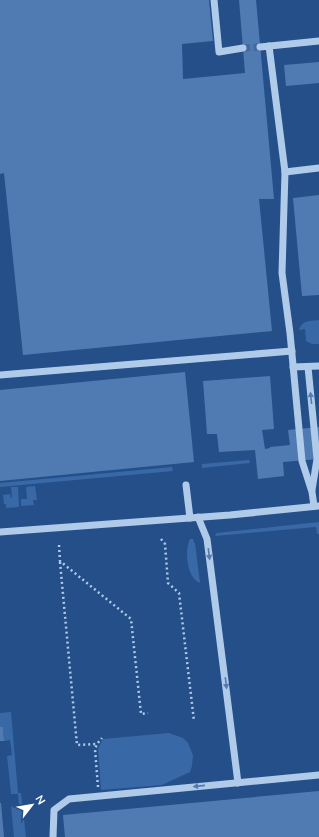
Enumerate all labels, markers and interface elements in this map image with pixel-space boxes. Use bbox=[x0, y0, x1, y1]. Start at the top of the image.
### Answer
one-way arrow bbox=[308, 392, 314, 404]
one-way arrow bbox=[206, 548, 212, 560]
one-way arrow bbox=[222, 677, 229, 689]
one-way arrow bbox=[193, 783, 206, 790]
north arrow bbox=[12, 785, 52, 825]
text: N bbox=[32, 793, 49, 807]

